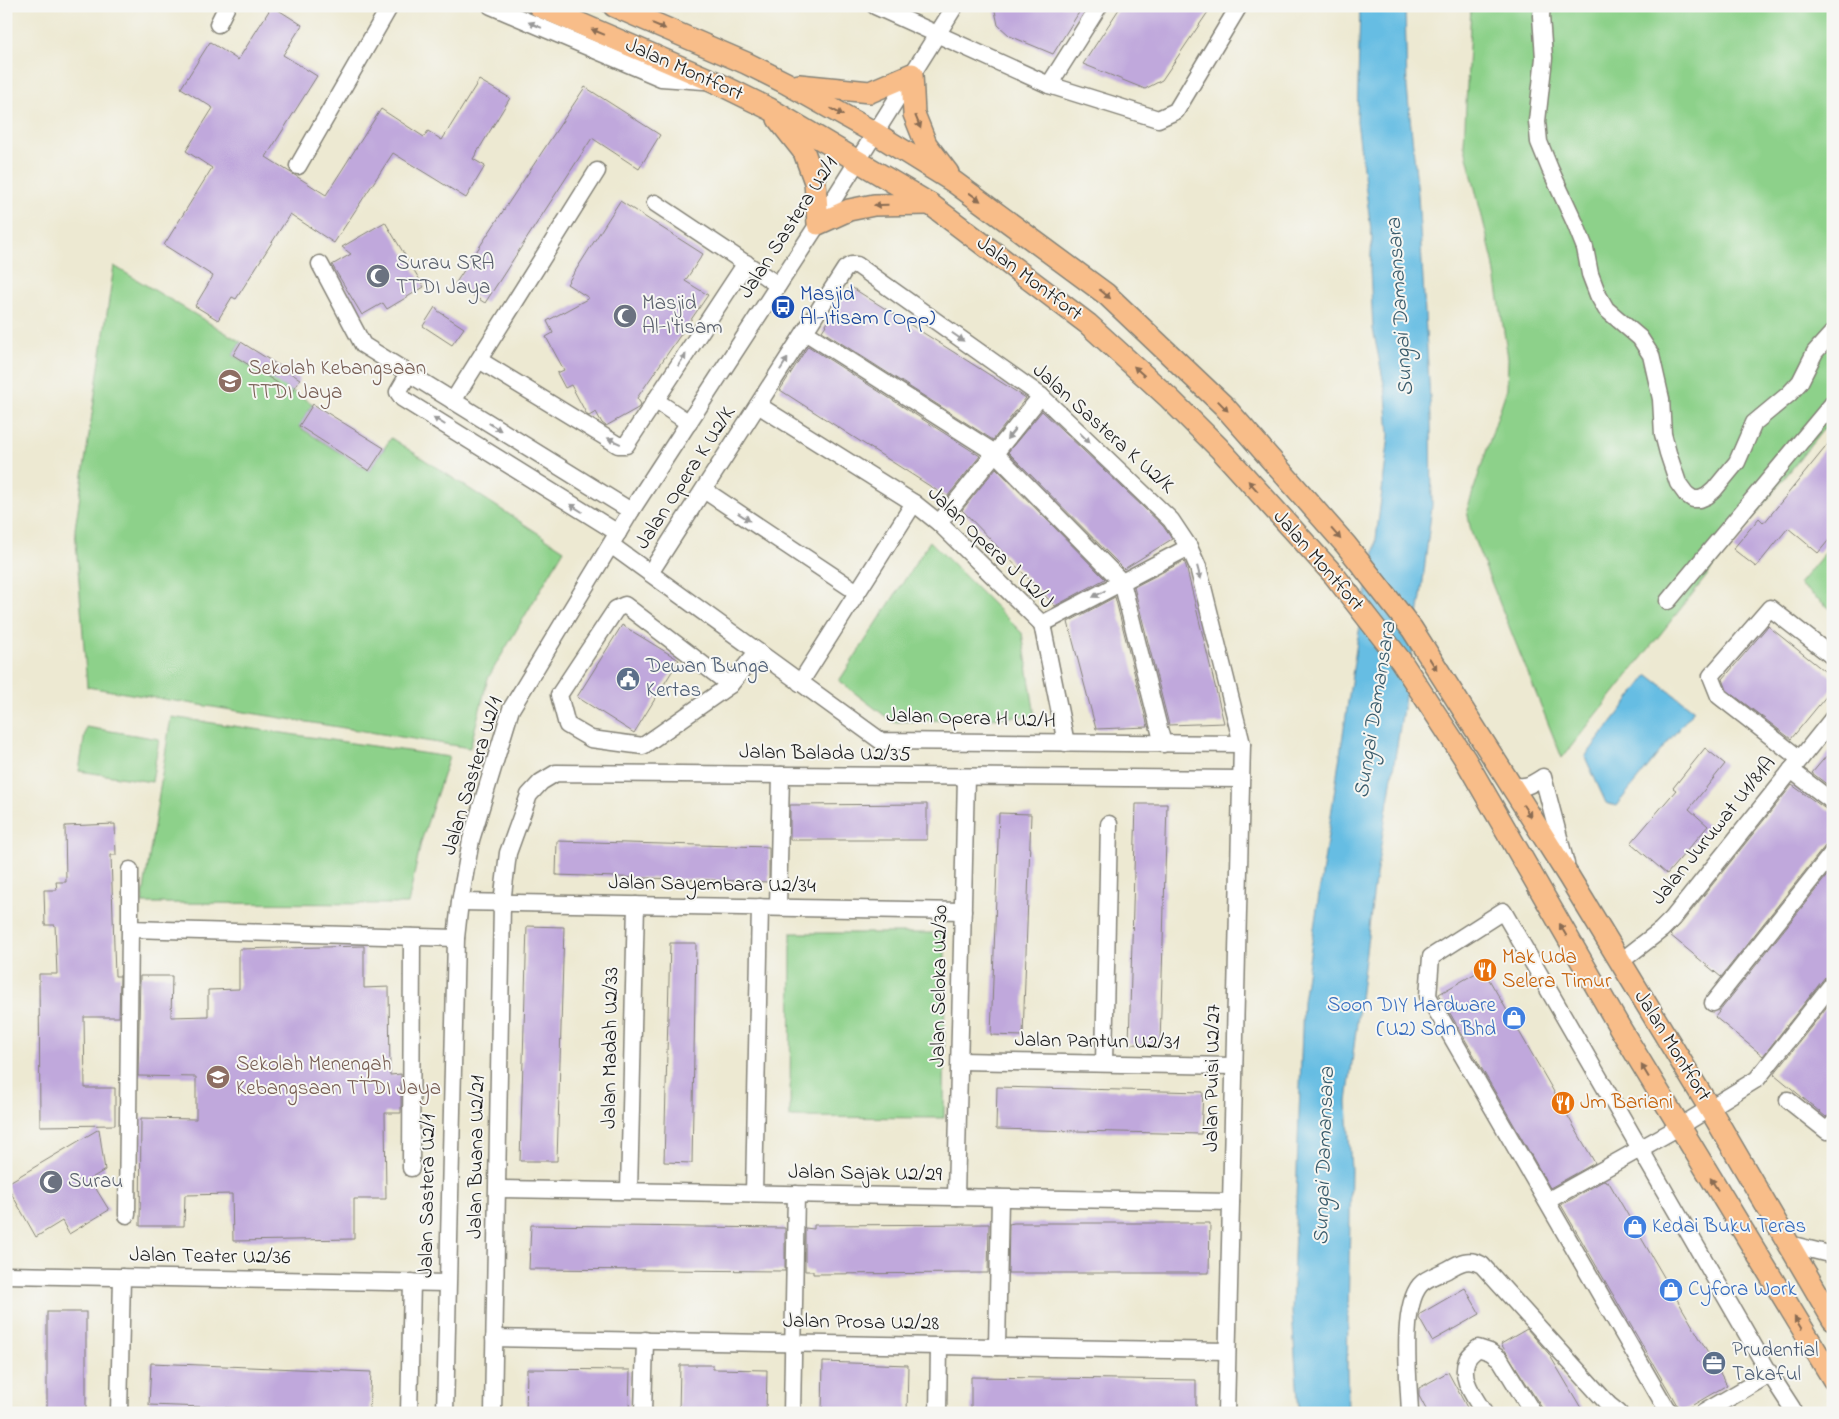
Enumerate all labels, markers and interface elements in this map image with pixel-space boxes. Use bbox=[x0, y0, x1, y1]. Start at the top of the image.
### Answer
one-way arrow bbox=[528, 21, 543, 29]
one-way arrow bbox=[652, 22, 666, 30]
one-way arrow bbox=[591, 27, 605, 35]
street label: Jalan Montfort bbox=[620, 31, 748, 109]
one-way arrow bbox=[830, 107, 843, 116]
one-way arrow bbox=[914, 115, 922, 130]
street label: Jalan Sastera U2/1 bbox=[732, 151, 846, 305]
one-way arrow bbox=[968, 192, 982, 202]
one-way arrow bbox=[873, 202, 889, 210]
water label: Sungai Damansara bbox=[1379, 216, 1423, 397]
street label: Jalan Montfort bbox=[970, 229, 1088, 329]
place label: Surau SRA TTDI Jaya bbox=[396, 249, 495, 305]
mosque icon: Surau SRA TTDI Jaya bbox=[365, 263, 391, 289]
place label: Masjid Al-Itisam (Opp) bbox=[800, 280, 935, 334]
one-way arrow bbox=[1098, 288, 1111, 299]
place label: Masjid Al-I'tisam bbox=[642, 289, 723, 343]
bus stop icon: Masjid Al-Itisam (Opp) bbox=[770, 294, 796, 320]
mosque icon: Masjid Al-I'tisam bbox=[612, 303, 638, 329]
one-way arrow bbox=[951, 332, 965, 342]
one-way arrow bbox=[677, 353, 687, 366]
place label: Sekolah Kebangsaan TTDI Jaya bbox=[248, 354, 426, 410]
one-way arrow bbox=[779, 357, 789, 371]
street label: Jalan Sastera K U2/K bbox=[1025, 357, 1182, 502]
one-way arrow bbox=[1133, 365, 1146, 376]
school or university icon: Sekolah Kebangsaan TTDI Jaya bbox=[217, 368, 243, 394]
one-way arrow bbox=[1217, 399, 1229, 411]
street label: Jalan Opera K U2/K bbox=[628, 400, 744, 556]
one-way arrow bbox=[432, 417, 445, 426]
one-way arrow bbox=[489, 422, 502, 431]
one-way arrow bbox=[1005, 427, 1016, 440]
one-way arrow bbox=[1079, 432, 1091, 444]
one-way arrow bbox=[606, 437, 621, 445]
street label: Jalan Opera J U2/J bbox=[920, 480, 1060, 616]
one-way arrow bbox=[1247, 481, 1259, 493]
one-way arrow bbox=[570, 503, 583, 512]
street label: Jalan Montfort bbox=[1265, 504, 1371, 618]
one-way arrow bbox=[738, 512, 751, 521]
one-way arrow bbox=[1331, 527, 1342, 540]
one-way arrow bbox=[1195, 566, 1203, 581]
one-way arrow bbox=[1092, 590, 1107, 598]
water label: Sungai Damansara bbox=[1346, 618, 1406, 801]
place label: Dewan Bunga Kertas bbox=[645, 652, 769, 706]
one-way arrow bbox=[1429, 657, 1438, 670]
public building icon: Dewan Bunga Kertas bbox=[615, 666, 641, 692]
street label: Jalan Sastera U2/1 bbox=[435, 693, 511, 859]
street label: Jalan Opera H U2/H bbox=[886, 701, 1056, 737]
street label: Jalan Balada U2/35 bbox=[739, 738, 911, 770]
street label: Jalan Juruwat U1/81A bbox=[1644, 750, 1784, 912]
one-way arrow bbox=[1522, 804, 1531, 817]
street label: Jalan Sayembara U2/34 bbox=[608, 868, 816, 904]
street label: Jalan Seloka U2/30 bbox=[924, 904, 956, 1068]
one-way arrow bbox=[1559, 924, 1568, 937]
place label: Mak Uda Selera Timur bbox=[1502, 943, 1612, 997]
restaurant icon: Mak Uda Selera Timur bbox=[1472, 957, 1498, 983]
street label: Jalan Madah U2/33 bbox=[595, 967, 627, 1129]
street label: Jalan Montfort bbox=[1626, 985, 1718, 1107]
place label: Soon DIY Hardware (U2) Sdn Bhd bbox=[1327, 991, 1497, 1045]
street label: Jalan Puisi U2/27 bbox=[1197, 1004, 1229, 1152]
shop icon: Soon DIY Hardware (U2) Sdn Bhd bbox=[1501, 1005, 1527, 1031]
street label: Jalan Pantun U2/31 bbox=[1014, 1026, 1180, 1058]
place label: Sekolah Menengah Kebangsaan TTDI Jaya bbox=[236, 1050, 441, 1106]
school or university icon: Sekolah Menengah Kebangsaan TTDI Jaya bbox=[205, 1064, 231, 1090]
one-way arrow bbox=[1641, 1064, 1650, 1077]
water label: Sungai Damansara bbox=[1306, 1065, 1344, 1246]
street label: Jalan Buana U2/21 bbox=[461, 1075, 493, 1239]
place label: Jm Bariani bbox=[1580, 1088, 1673, 1118]
restaurant icon: Jm Bariani bbox=[1550, 1090, 1576, 1116]
street label: Jalan Sastera U2/1 bbox=[412, 1113, 444, 1278]
street label: Jalan Sajak U2/29 bbox=[788, 1158, 943, 1190]
place label: Surau bbox=[68, 1167, 123, 1197]
mosque icon: Surau bbox=[38, 1169, 64, 1195]
one-way arrow bbox=[1709, 1177, 1718, 1190]
place label: Kedai Buku Teras bbox=[1652, 1212, 1806, 1242]
shop icon: Kedai Buku Teras bbox=[1622, 1214, 1648, 1240]
street label: Jalan Teater U2/36 bbox=[129, 1241, 291, 1273]
place label: Cyfora Work bbox=[1688, 1275, 1797, 1307]
shop icon: Cyfora Work bbox=[1658, 1277, 1684, 1303]
street label: Jalan Prosa U2/28 bbox=[783, 1307, 939, 1339]
one-way arrow bbox=[1794, 1316, 1803, 1329]
place label: Prudential Takaful bbox=[1732, 1336, 1819, 1390]
office icon: Prudential Takaful bbox=[1701, 1350, 1727, 1376]

